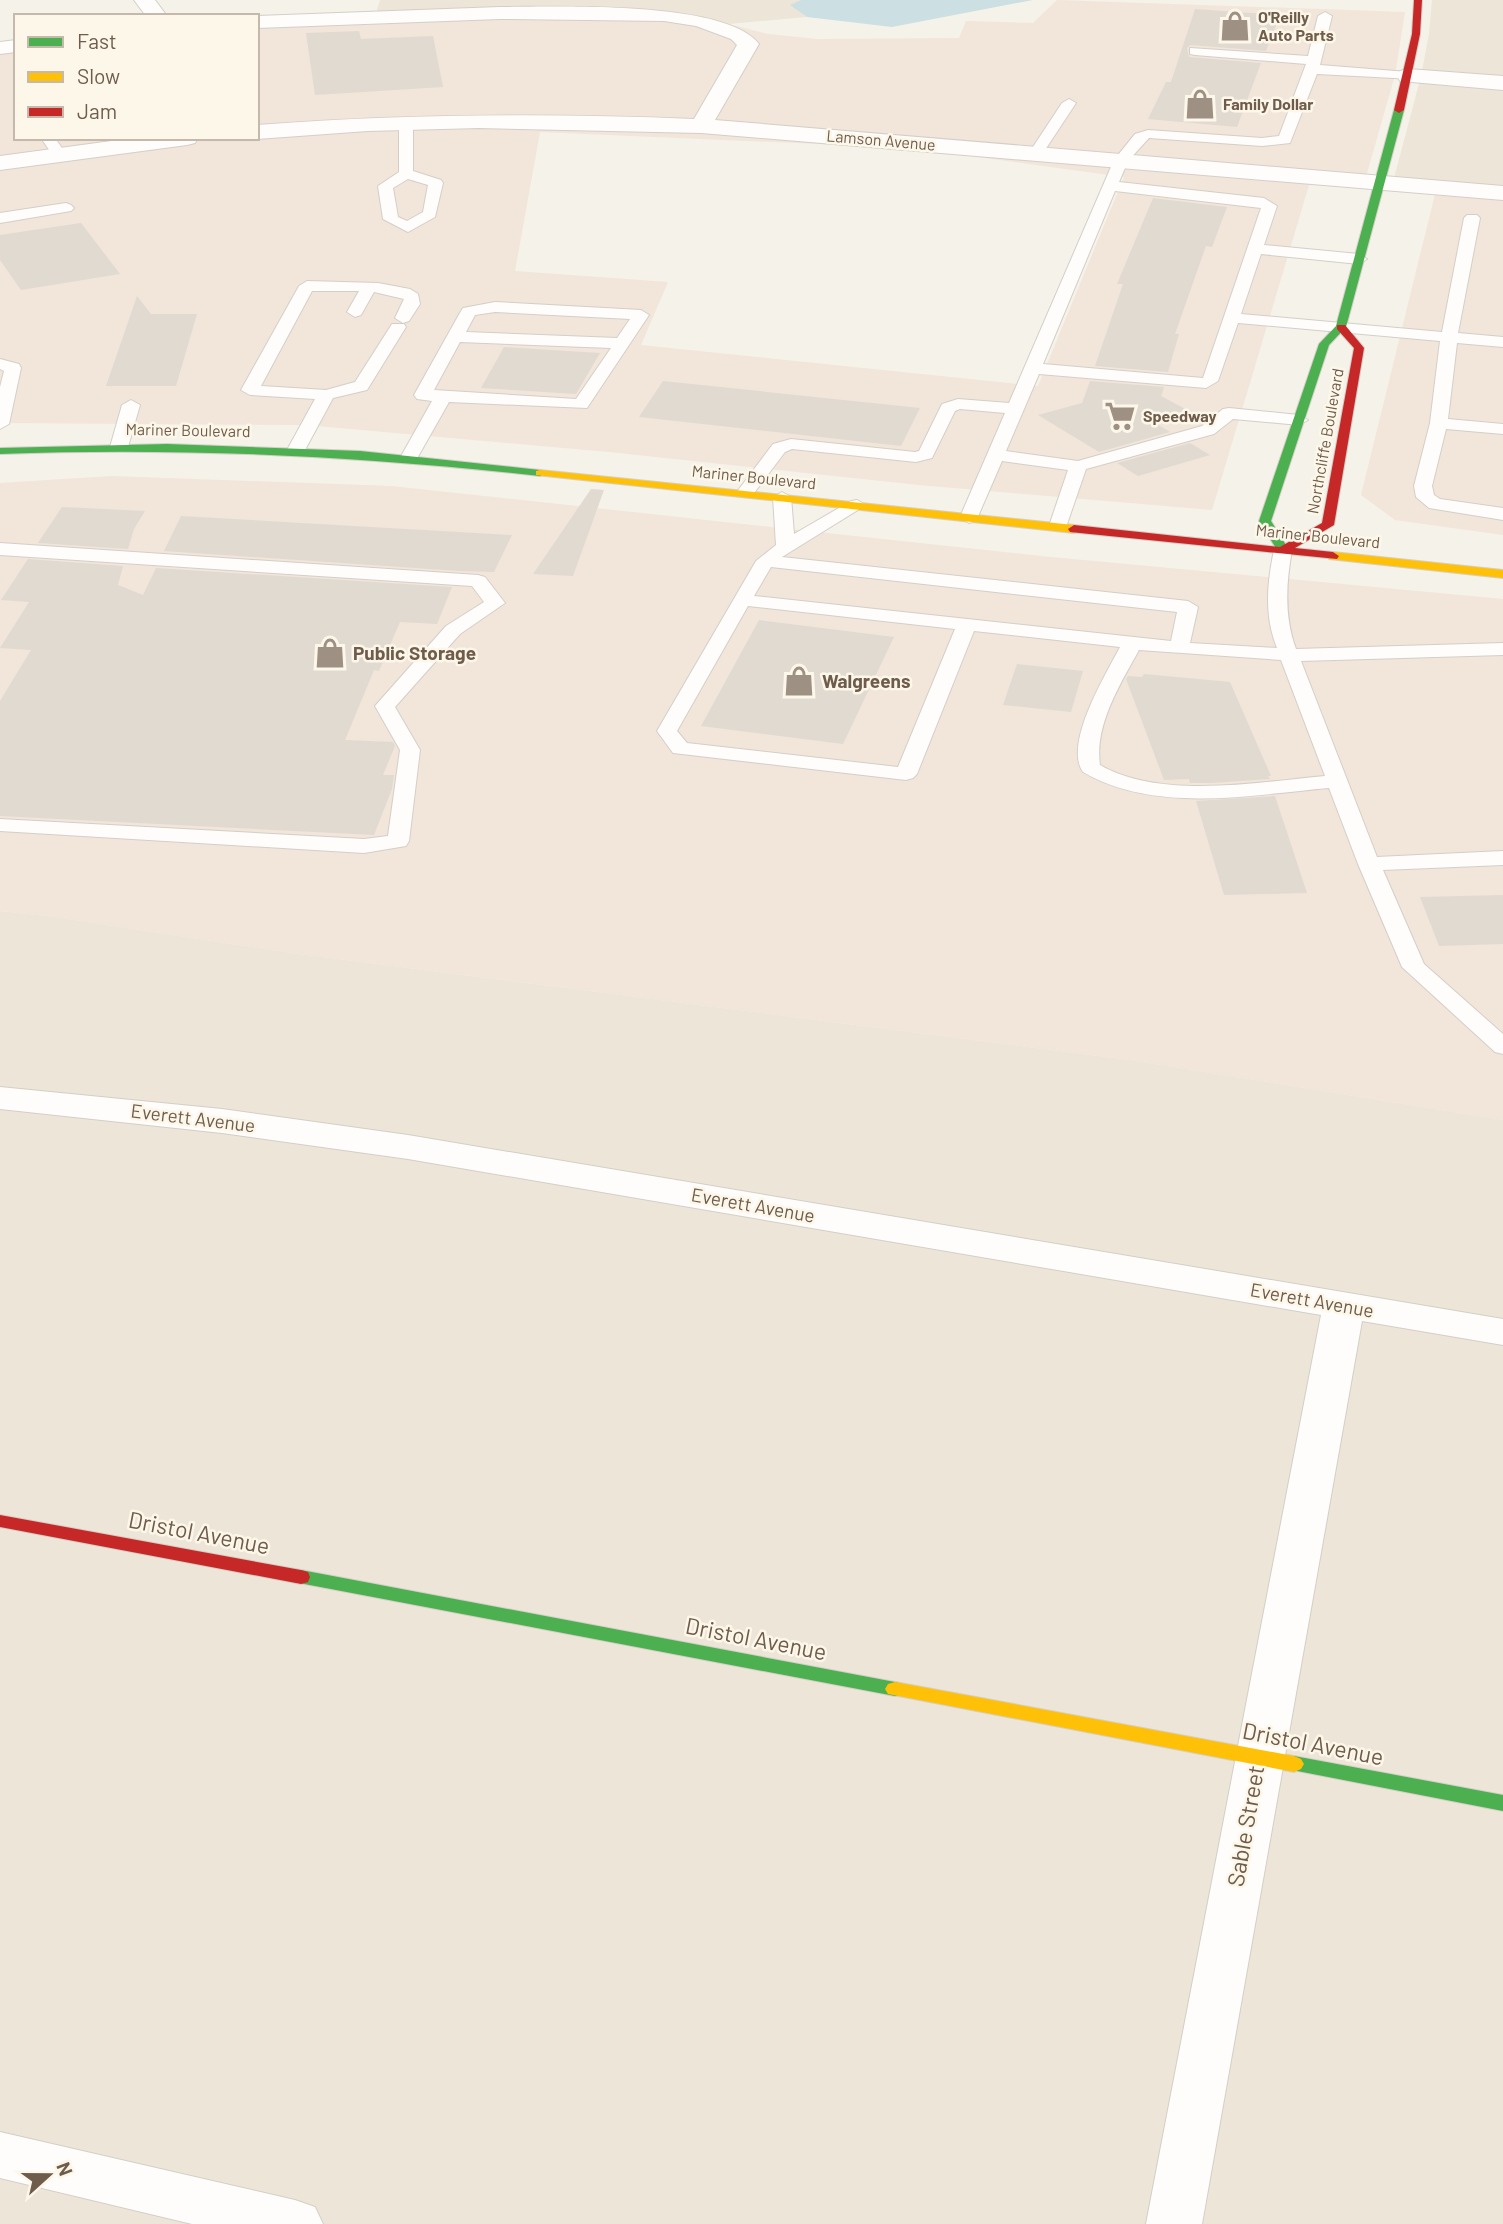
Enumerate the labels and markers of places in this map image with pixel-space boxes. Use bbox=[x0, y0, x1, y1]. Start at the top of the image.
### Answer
place label: O'Reilly Auto Parts bbox=[1258, 7, 1334, 44]
shop icon: O'Reilly Auto Parts bbox=[1218, 9, 1252, 43]
shop icon: Family Dollar bbox=[1183, 87, 1217, 121]
place label: Family Dollar bbox=[1223, 94, 1313, 113]
supermarket icon: Speedway bbox=[1103, 399, 1137, 433]
place label: Speedway bbox=[1143, 406, 1216, 425]
shop icon: Public Storage bbox=[313, 636, 347, 670]
place label: Public Storage bbox=[353, 641, 476, 664]
shop icon: Walgreens bbox=[782, 664, 816, 698]
place label: Walgreens bbox=[822, 669, 910, 692]

